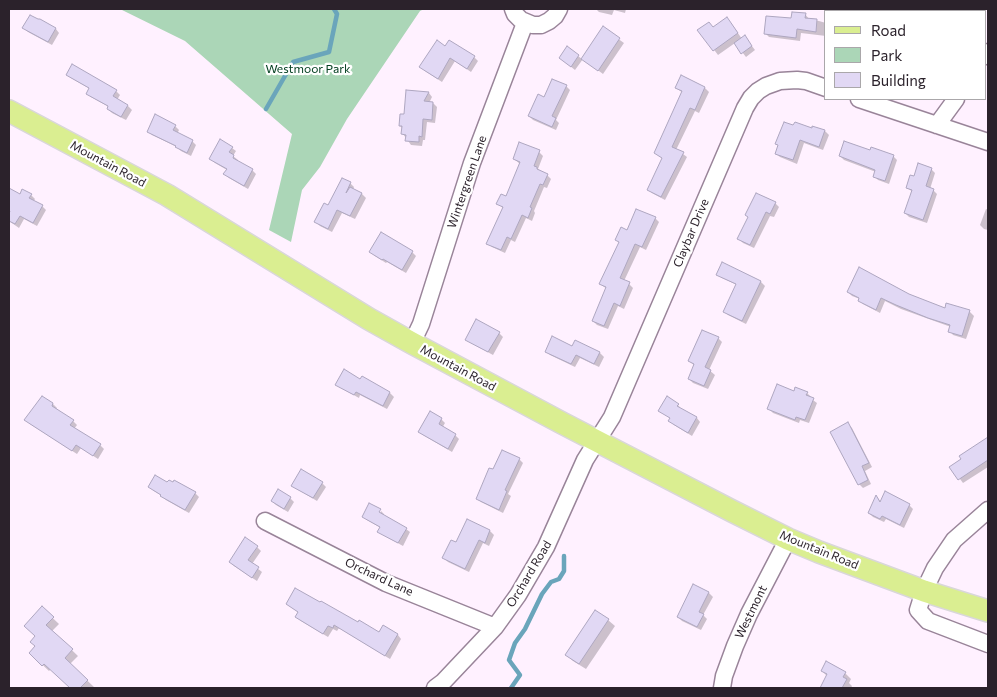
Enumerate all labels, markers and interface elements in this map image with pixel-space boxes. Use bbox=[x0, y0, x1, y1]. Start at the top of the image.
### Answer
legend bbox=[824, 10, 987, 100]
text: Road bbox=[871, 21, 906, 39]
text: Park bbox=[871, 46, 902, 64]
park label: Westmoor Park bbox=[265, 62, 351, 76]
text: Building bbox=[871, 71, 926, 89]
street label: Wintergreen Lane bbox=[444, 134, 490, 230]
street label: Mountain Road bbox=[68, 138, 148, 190]
street label: Claybar Drive bbox=[670, 197, 712, 269]
street label: Mountain Road bbox=[418, 342, 498, 394]
street label: Mountain Road bbox=[778, 528, 860, 572]
street label: Orchard Road bbox=[503, 538, 555, 610]
street label: Orchard Lane bbox=[343, 555, 415, 599]
street label: Westmont bbox=[732, 583, 770, 641]

